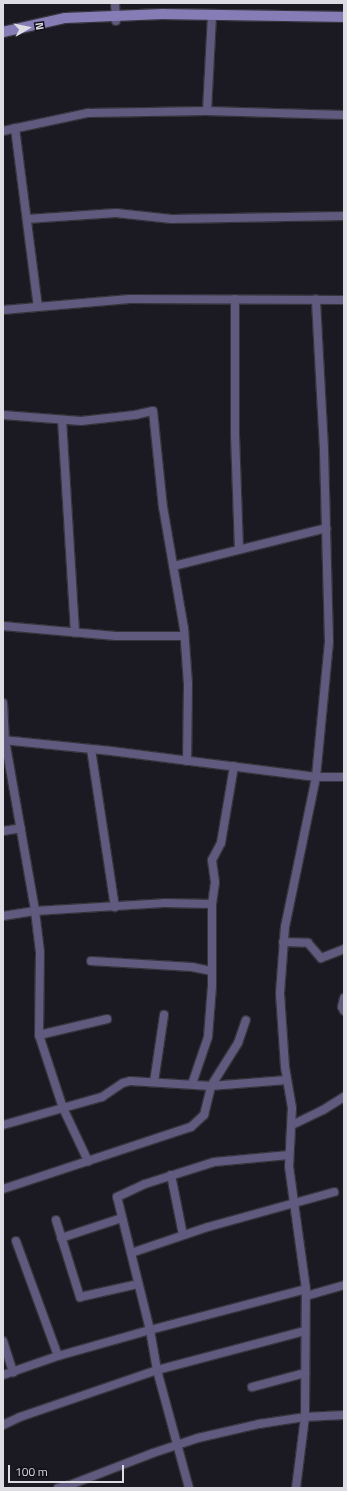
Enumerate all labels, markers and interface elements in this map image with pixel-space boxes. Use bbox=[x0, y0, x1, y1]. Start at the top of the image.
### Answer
north arrow bbox=[8, 8, 48, 48]
text: N bbox=[31, 21, 48, 31]
scale bar bbox=[10, 1457, 126, 1483]
text: 100 m bbox=[15, 1462, 48, 1481]

